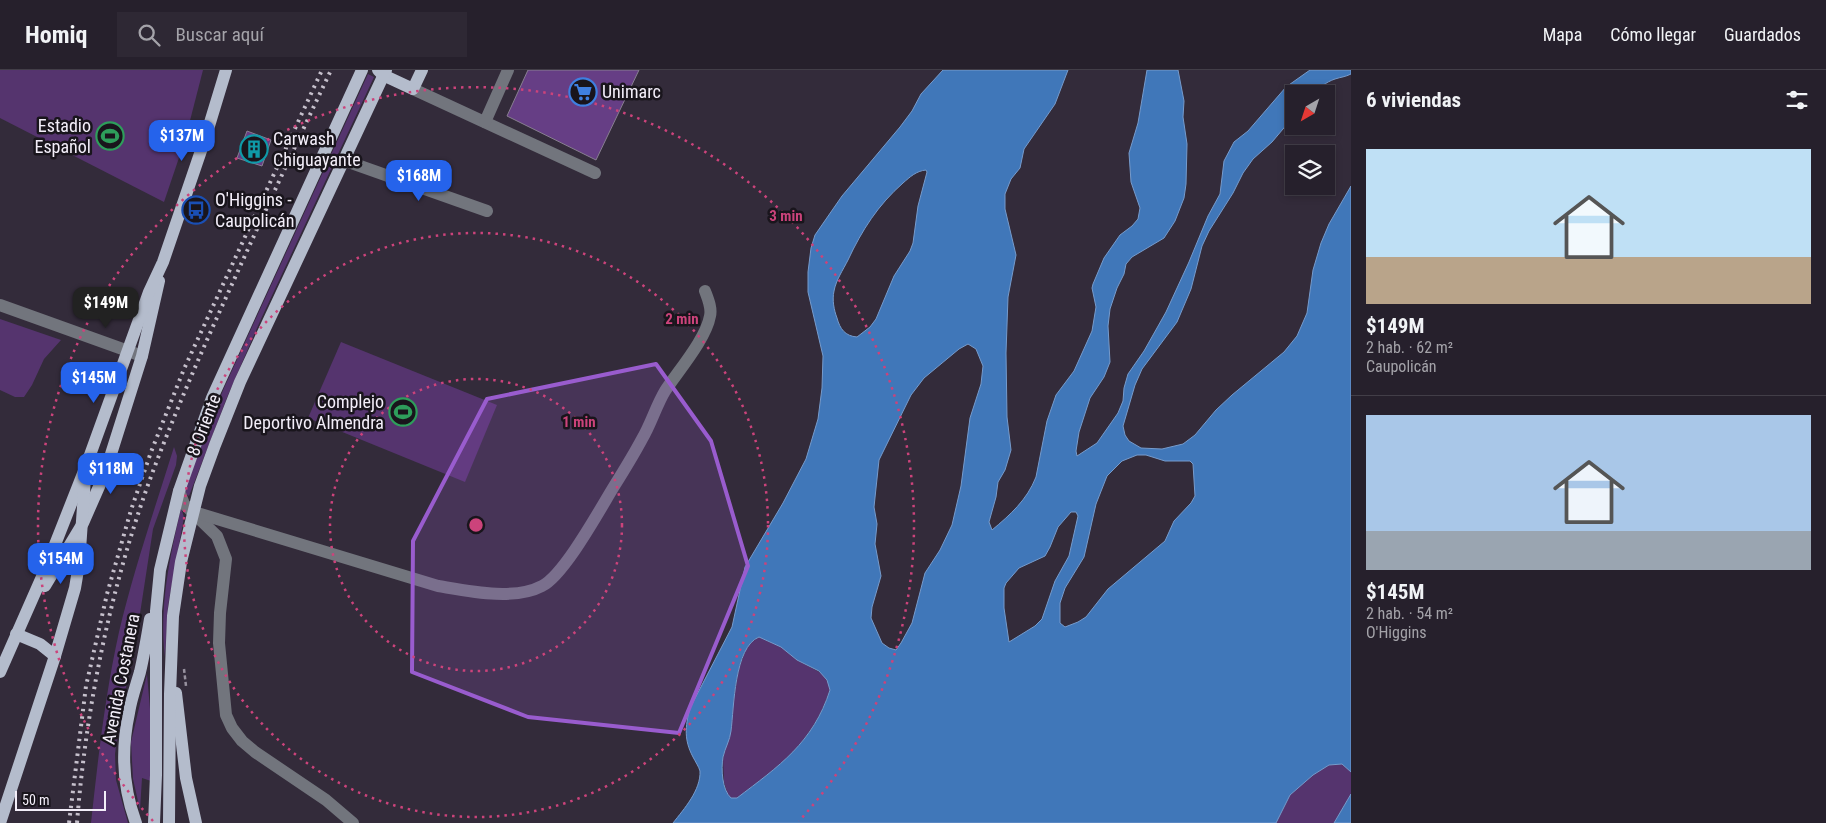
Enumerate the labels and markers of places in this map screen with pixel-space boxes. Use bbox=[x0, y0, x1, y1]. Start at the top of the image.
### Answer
supermarket icon: Unimarc bbox=[568, 77, 598, 107]
place label: Unimarc bbox=[602, 81, 661, 102]
place label: Estadio Español bbox=[34, 115, 91, 157]
pin: $137M bbox=[147, 119, 217, 162]
sports icon: Estadio Español bbox=[95, 121, 125, 151]
place label: Carwash Chiguayante bbox=[273, 128, 361, 170]
building icon: Carwash Chiguayante bbox=[239, 134, 269, 164]
pin: $168M bbox=[384, 160, 454, 202]
place label: O'Higgins - Caupolicán bbox=[215, 189, 294, 231]
bus stop icon: O'Higgins - Caupolicán bbox=[181, 195, 211, 225]
pin: $149M bbox=[71, 286, 141, 329]
pin: $145M bbox=[59, 362, 129, 404]
place label: Complejo Deportivo Almendra bbox=[243, 391, 384, 433]
sports icon: Complejo Deportivo Almendra bbox=[388, 397, 418, 427]
pin: $118M bbox=[76, 452, 146, 495]
centre of rings bbox=[467, 516, 485, 534]
pin: $154M bbox=[26, 542, 96, 585]

